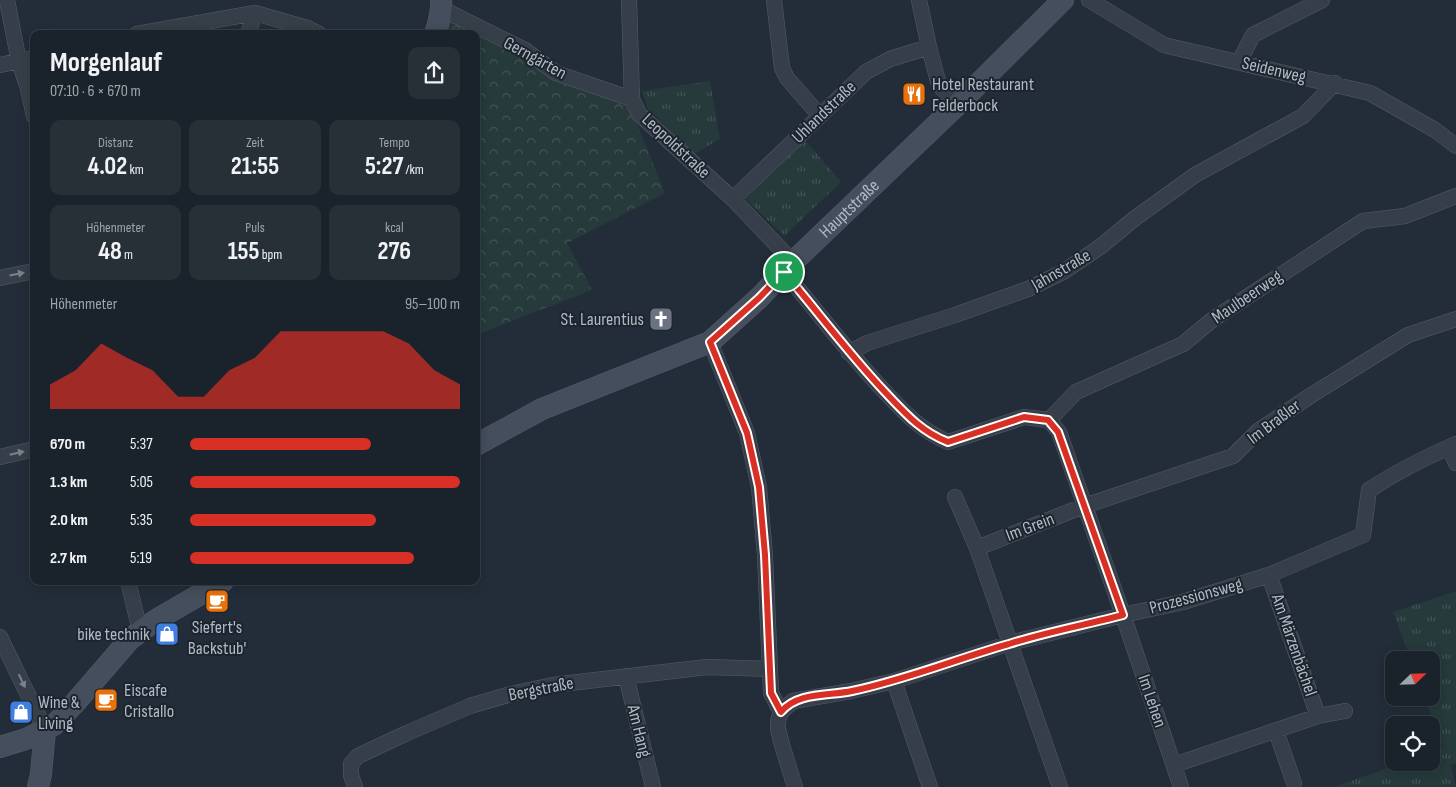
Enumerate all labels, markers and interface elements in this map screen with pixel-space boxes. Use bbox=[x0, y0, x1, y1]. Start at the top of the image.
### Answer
street label: Gerngärten bbox=[500, 32, 570, 84]
text: Morgenlauf bbox=[50, 46, 162, 79]
button: share bbox=[408, 47, 460, 99]
street label: Seidenweg bbox=[1240, 52, 1308, 88]
place label: Hotel Restaurant Felderbock bbox=[932, 74, 1035, 116]
street label: Uhlandstraße bbox=[788, 76, 860, 148]
restaurant icon: Hotel Restaurant Felderbock bbox=[901, 81, 927, 107]
text: 07:10 · 6 × 670 m bbox=[50, 82, 141, 101]
street label: Leopoldstraße bbox=[638, 109, 714, 183]
text: Distanz bbox=[98, 134, 133, 151]
text: Zeit bbox=[246, 134, 264, 151]
text: Tempo bbox=[379, 134, 410, 151]
text: 4.02 bbox=[88, 151, 127, 182]
text: 21:55 bbox=[231, 151, 279, 182]
text: 5:27 bbox=[365, 151, 403, 182]
text: km bbox=[127, 161, 144, 178]
text: /km bbox=[403, 161, 424, 178]
street label: Hauptstraße bbox=[815, 175, 883, 242]
text: Höhenmeter bbox=[86, 219, 145, 236]
text: Puls bbox=[245, 219, 265, 236]
text: kcal bbox=[385, 219, 404, 236]
text: 48 bbox=[98, 236, 122, 267]
text: 155 bbox=[228, 236, 259, 267]
text: 276 bbox=[378, 236, 411, 267]
street label: Jahnstraße bbox=[1027, 245, 1094, 296]
text: m bbox=[122, 246, 133, 263]
text: bpm bbox=[259, 246, 282, 263]
pin bbox=[763, 251, 805, 293]
icon: arrive bbox=[770, 258, 798, 286]
street label: Maulbeerweg bbox=[1208, 266, 1286, 328]
one-way arrow bbox=[9, 270, 25, 278]
text: Höhenmeter bbox=[50, 295, 117, 314]
text: 95–100 m bbox=[405, 295, 460, 314]
church icon: St. Laurentius bbox=[648, 306, 674, 332]
place label: St. Laurentius bbox=[560, 309, 644, 330]
street label: Im Braßler bbox=[1243, 395, 1305, 449]
text: 670 m bbox=[50, 435, 85, 454]
text: 5:37 bbox=[130, 435, 153, 454]
one-way arrow bbox=[9, 449, 25, 457]
text: 1.3 km bbox=[50, 473, 87, 492]
text: 5:05 bbox=[130, 473, 153, 492]
street label: Im Grein bbox=[1003, 508, 1057, 546]
text: 2.0 km bbox=[50, 511, 88, 530]
text: 5:35 bbox=[130, 511, 153, 530]
text: 2.7 km bbox=[50, 549, 87, 568]
text: 5:19 bbox=[130, 549, 152, 568]
street label: Prozessionsweg bbox=[1147, 574, 1245, 618]
cafe icon: Siefert's Backstub' bbox=[204, 588, 230, 614]
street label: Am Märzenbächel bbox=[1266, 590, 1321, 699]
place label: Siefert's Backstub' bbox=[188, 617, 246, 659]
shop icon: bike technik bbox=[154, 621, 180, 647]
place label: bike technik bbox=[77, 624, 150, 645]
north arrow bbox=[1385, 651, 1440, 706]
map controls bbox=[1385, 651, 1440, 771]
street label: Bergstraße bbox=[507, 672, 575, 706]
street label: Im Lehen bbox=[1133, 672, 1171, 730]
one-way arrow bbox=[18, 673, 26, 688]
place label: Eiscafe Cristallo bbox=[124, 680, 174, 722]
cafe icon: Eiscafe Cristallo bbox=[93, 687, 119, 713]
place label: Wine & Living bbox=[38, 692, 80, 734]
shop icon: Wine & Living bbox=[8, 699, 34, 725]
street label: Am Hang bbox=[622, 702, 656, 759]
button: locate bbox=[1385, 716, 1440, 771]

